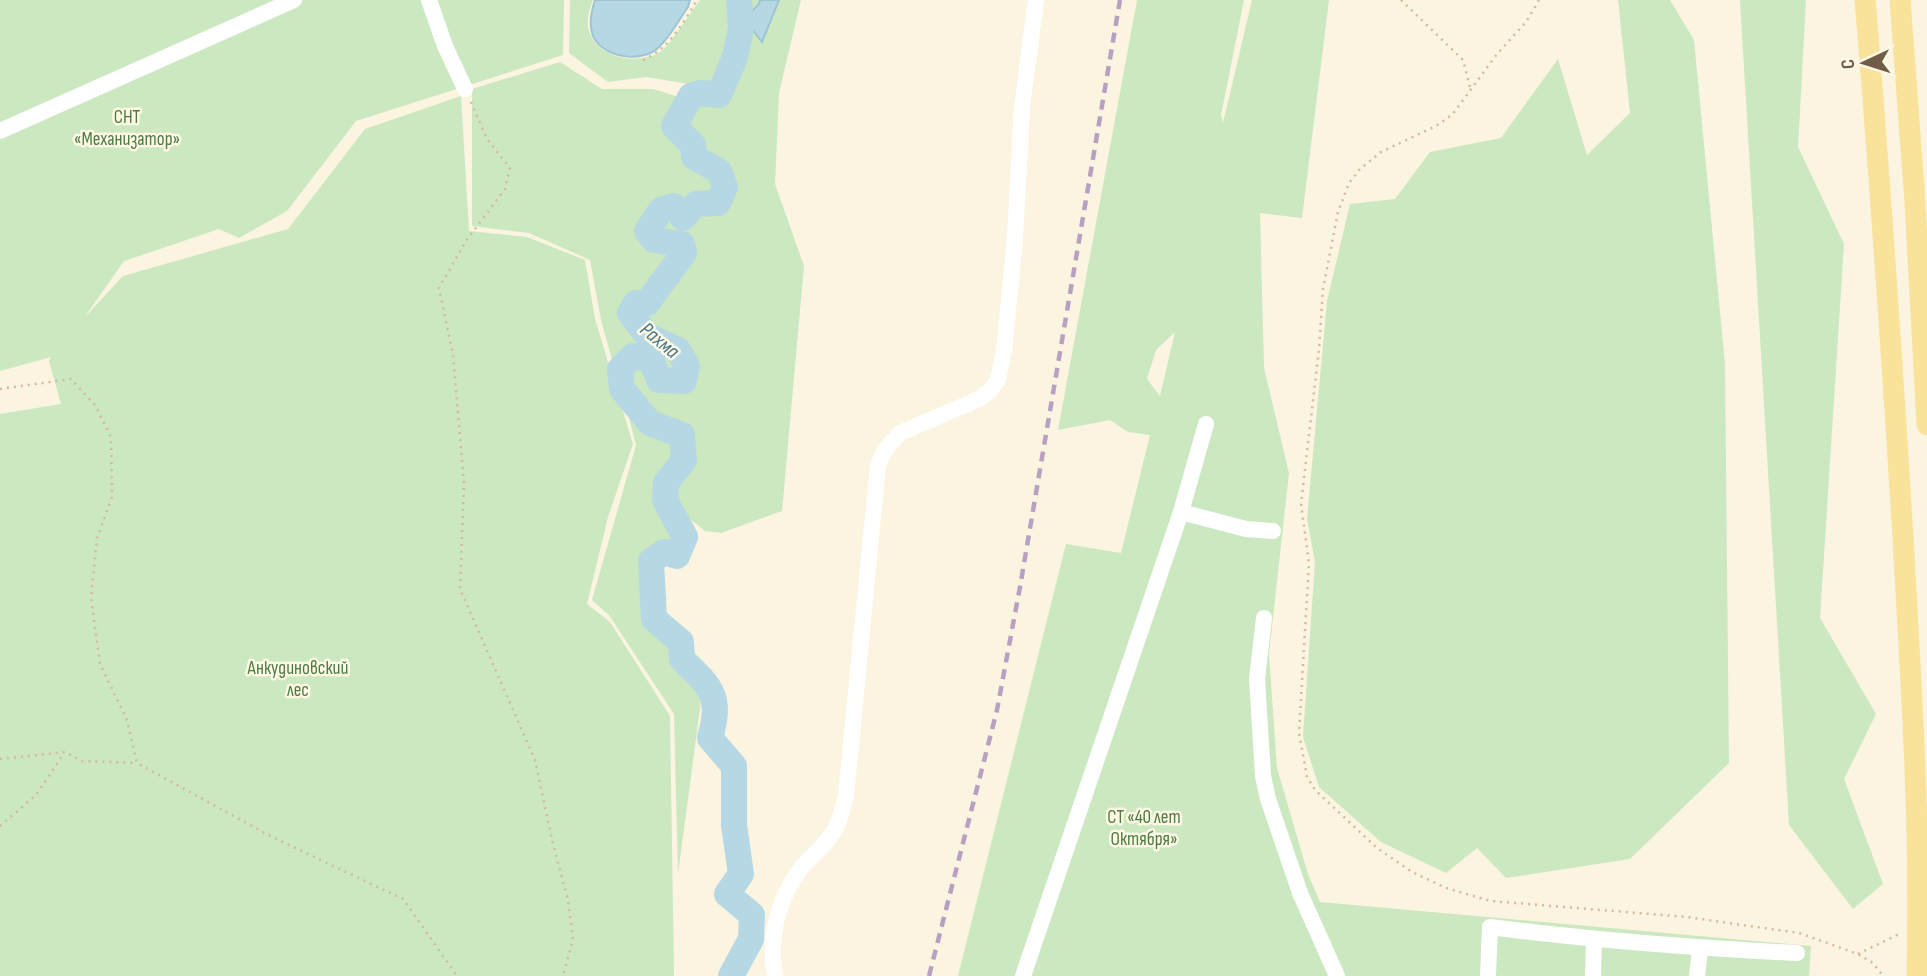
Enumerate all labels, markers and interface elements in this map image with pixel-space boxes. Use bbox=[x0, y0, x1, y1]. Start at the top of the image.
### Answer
north arrow bbox=[1829, 28, 1899, 98]
text: С bbox=[1837, 58, 1860, 70]
park label: СНТ «Механизатор» bbox=[74, 106, 180, 151]
water label: Рахма bbox=[635, 317, 685, 364]
park label: Анкудиновский лес bbox=[246, 657, 349, 702]
park label: СТ «40 лет Октября» bbox=[1107, 806, 1181, 851]

